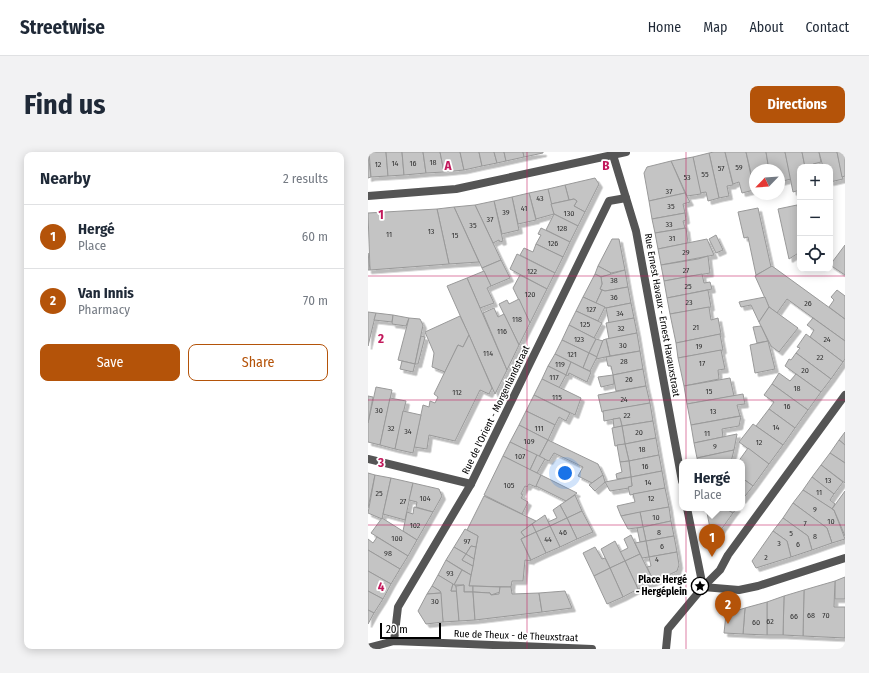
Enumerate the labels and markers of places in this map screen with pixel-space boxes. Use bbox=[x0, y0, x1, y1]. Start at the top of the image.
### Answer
pin: 1 bbox=[699, 524, 725, 557]
place label: Place Hergé - Hergéplein bbox=[636, 573, 687, 598]
place icon: Place Hergé - Hergéplein bbox=[690, 576, 710, 596]
pin: 2 bbox=[715, 591, 741, 624]

